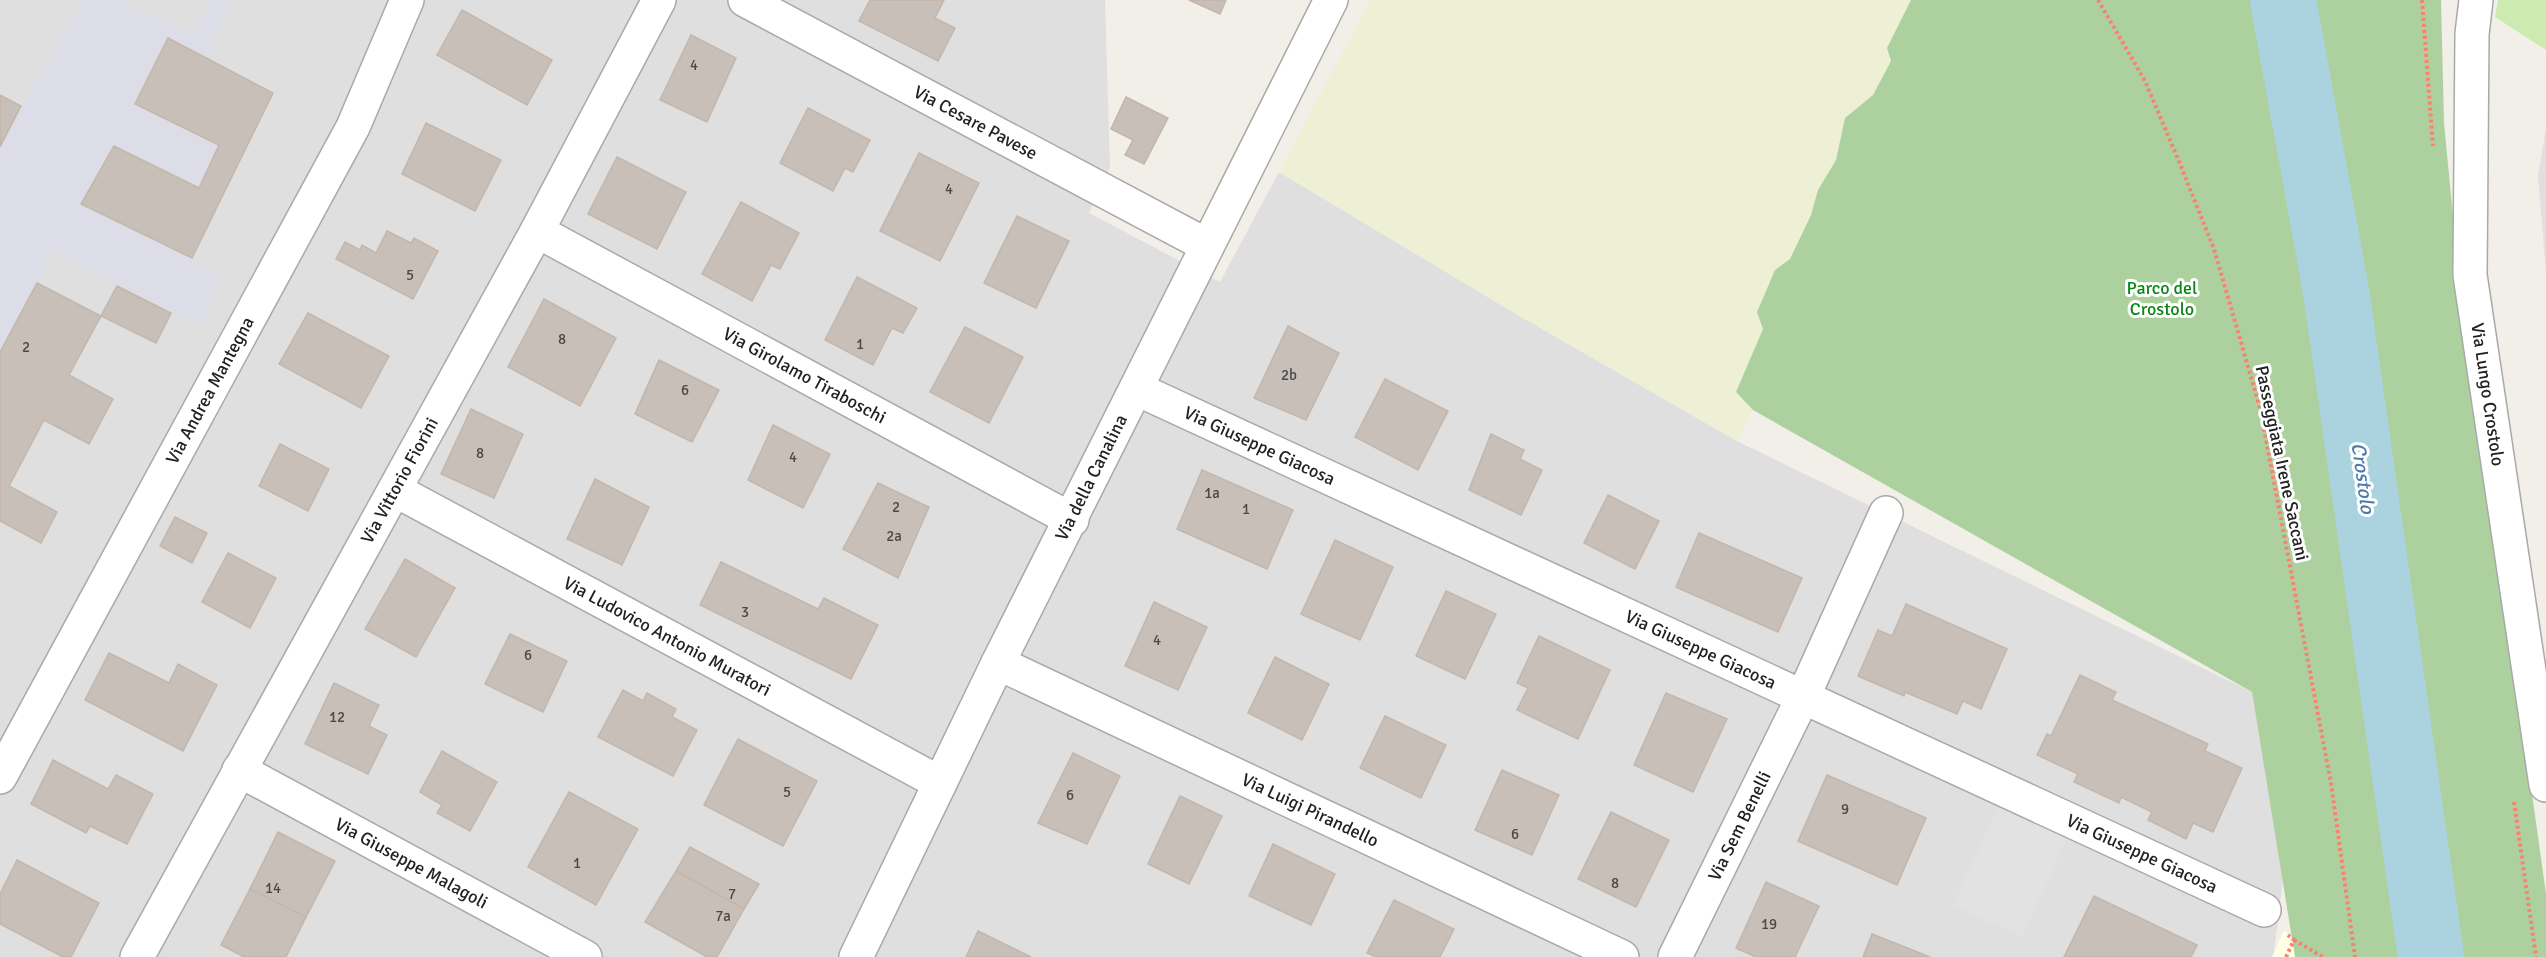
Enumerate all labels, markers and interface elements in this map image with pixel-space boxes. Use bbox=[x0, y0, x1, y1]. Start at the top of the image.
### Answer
house number: 4 bbox=[690, 56, 698, 74]
street label: Via Cesare Pavese bbox=[910, 81, 1041, 164]
house number: 4 bbox=[945, 180, 953, 198]
house number: 5 bbox=[406, 266, 414, 284]
park label: Parco del Crostolo bbox=[2127, 277, 2197, 320]
street label: Via Andrea Mantegna bbox=[161, 313, 259, 468]
street label: Via Lungo Crostolo bbox=[2466, 321, 2509, 467]
street label: Via Girolamo Tiraboschi bbox=[719, 323, 890, 428]
house number: 8 bbox=[558, 330, 566, 348]
house number: 1 bbox=[856, 335, 864, 353]
house number: 2 bbox=[22, 338, 30, 356]
street label: Passeggiata Irene Saccani bbox=[2251, 363, 2313, 563]
house number: 2b bbox=[1281, 366, 1297, 384]
house number: 6 bbox=[681, 381, 689, 399]
street label: Via Giuseppe Giacosa bbox=[1180, 401, 1339, 490]
street label: Via della Canalina bbox=[1050, 411, 1132, 544]
street label: Via Vittorio Fiorini bbox=[356, 414, 443, 547]
water label: Crostolo bbox=[2346, 441, 2381, 517]
house number: 8 bbox=[476, 444, 484, 462]
house number: 4 bbox=[789, 448, 797, 466]
house number: 1a bbox=[1204, 484, 1220, 502]
house number: 2 bbox=[892, 498, 900, 516]
house number: 1 bbox=[1242, 500, 1250, 518]
house number: 2a bbox=[886, 527, 902, 545]
street label: Via Ludovico Antonio Muratori bbox=[560, 572, 775, 701]
house number: 3 bbox=[741, 603, 749, 621]
street label: Via Giuseppe Giacosa bbox=[1622, 605, 1780, 694]
house number: 4 bbox=[1153, 631, 1161, 649]
house number: 6 bbox=[524, 646, 532, 664]
house number: 12 bbox=[329, 708, 345, 726]
street label: Via Sem Benelli bbox=[1703, 767, 1776, 885]
street label: Via Luigi Pirandello bbox=[1238, 768, 1382, 852]
house number: 5 bbox=[783, 783, 791, 801]
house number: 6 bbox=[1066, 786, 1074, 804]
house number: 9 bbox=[1841, 800, 1849, 818]
street label: Via Giuseppe Giacosa bbox=[2063, 809, 2221, 898]
street label: Via Giuseppe Malagoli bbox=[331, 813, 492, 913]
house number: 6 bbox=[1511, 825, 1519, 843]
house number: 1 bbox=[573, 854, 581, 872]
house number: 8 bbox=[1611, 874, 1619, 892]
house number: 14 bbox=[265, 879, 281, 897]
house number: 7 bbox=[728, 885, 736, 903]
house number: 7a bbox=[715, 907, 731, 925]
house number: 19 bbox=[1761, 915, 1777, 933]

